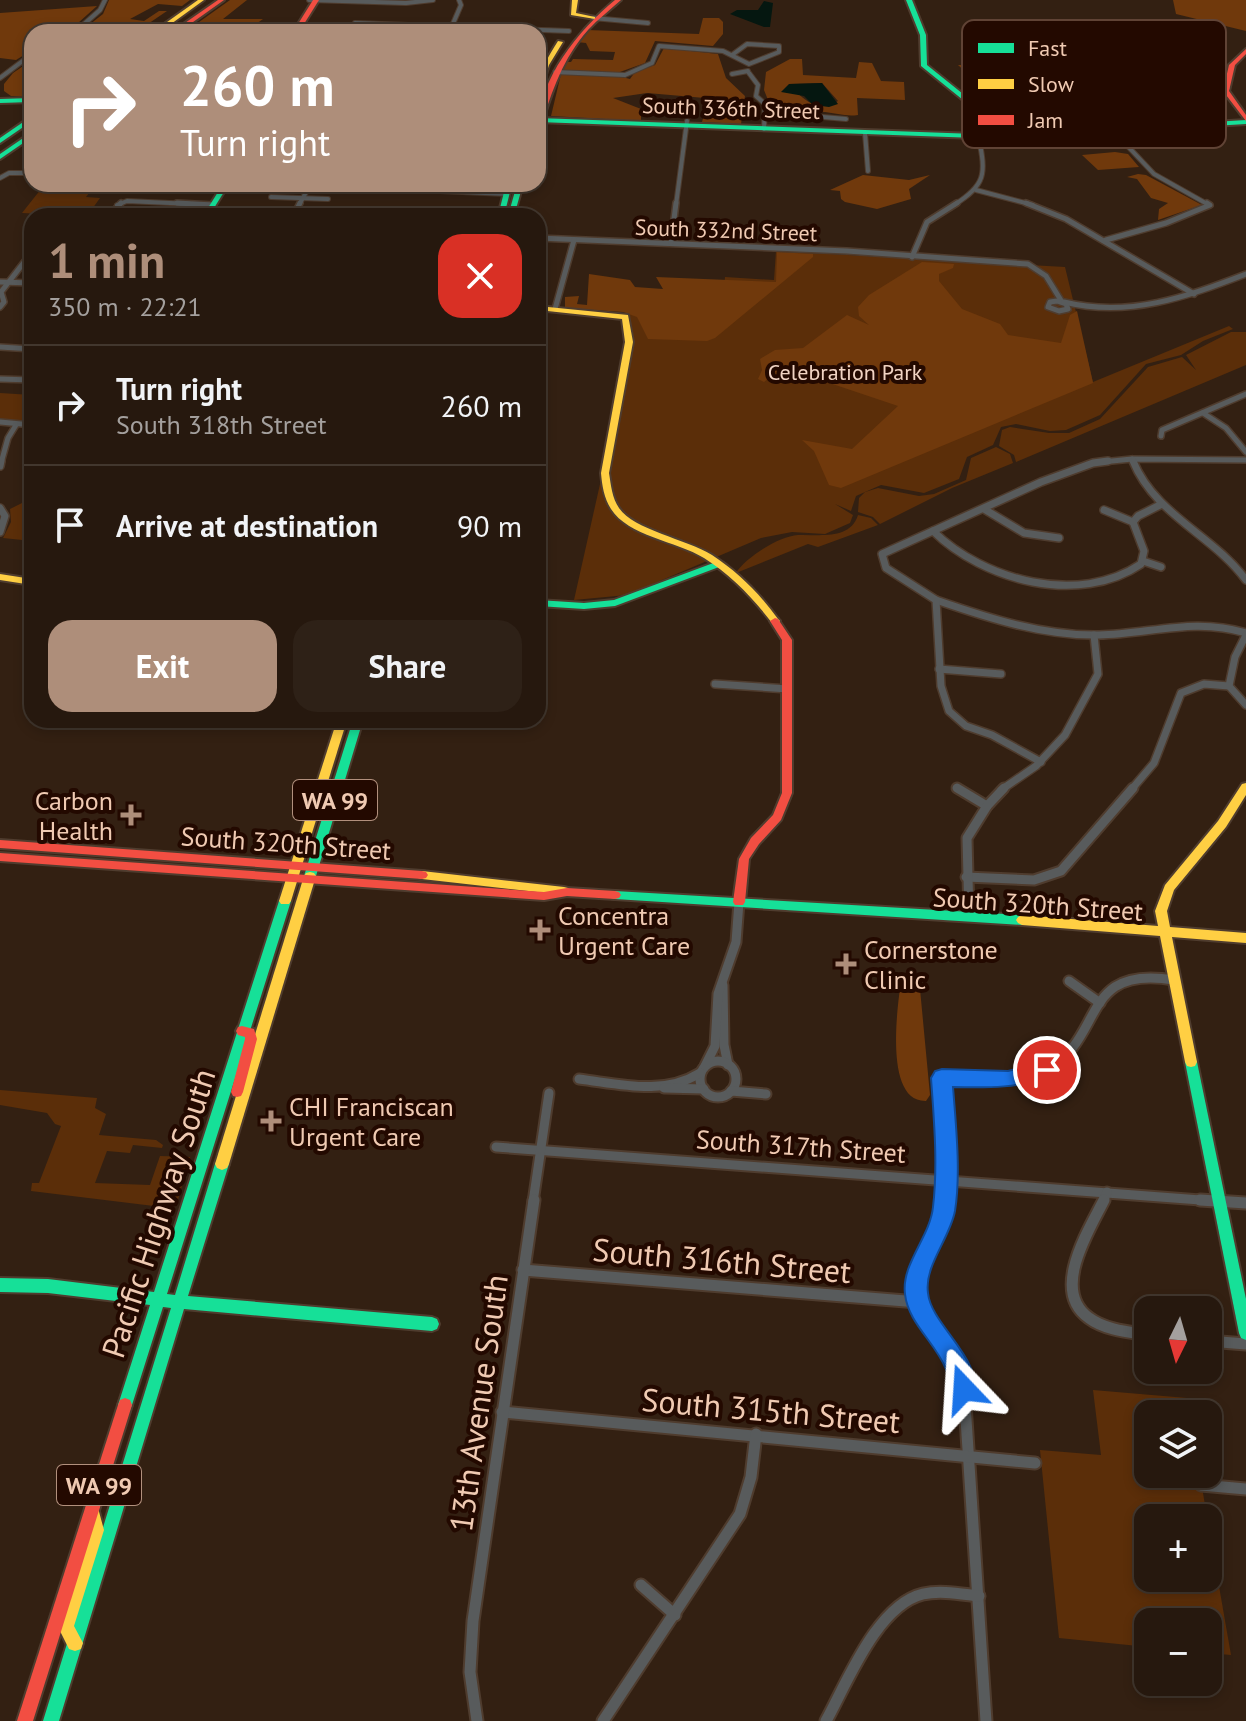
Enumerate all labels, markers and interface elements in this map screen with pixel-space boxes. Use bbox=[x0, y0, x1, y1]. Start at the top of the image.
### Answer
legend bbox=[962, 20, 1226, 148]
text: Fast bbox=[1028, 34, 1068, 62]
text: 260 m bbox=[180, 49, 335, 121]
icon: right bbox=[48, 56, 152, 160]
text: Slow bbox=[1028, 70, 1074, 98]
street label: South 336th Street bbox=[641, 91, 821, 125]
text: Jam bbox=[1027, 106, 1063, 134]
text: Turn right bbox=[180, 119, 330, 166]
street label: South 332nd Street bbox=[634, 213, 818, 247]
text: 1 min bbox=[48, 229, 165, 291]
button: close bbox=[438, 234, 522, 318]
text: 350 m · 22:21 bbox=[48, 290, 202, 323]
park label: Celebration Park bbox=[768, 358, 923, 386]
text: Turn right bbox=[116, 369, 242, 408]
icon: right bbox=[48, 383, 92, 427]
text: 260 m bbox=[441, 386, 522, 425]
text: South 318th Street bbox=[116, 408, 327, 441]
icon: arrive bbox=[48, 503, 92, 547]
text: Arrive at destination bbox=[116, 506, 378, 545]
text: 90 m bbox=[457, 506, 522, 545]
button: Exit bbox=[48, 620, 277, 712]
button: Share bbox=[293, 620, 522, 712]
road number: WA 99 bbox=[293, 780, 377, 820]
place label: Carbon Health bbox=[35, 784, 113, 847]
marker: Carbon Health bbox=[120, 804, 142, 826]
street label: South 320th Street bbox=[180, 819, 392, 867]
street label: South 320th Street bbox=[932, 880, 1144, 928]
place label: Concentra Urgent Care bbox=[558, 899, 690, 962]
marker: Concentra Urgent Care bbox=[529, 919, 551, 941]
place label: Cornerstone Clinic bbox=[864, 933, 998, 996]
marker: Cornerstone Clinic bbox=[835, 953, 857, 975]
pin bbox=[1013, 1036, 1081, 1104]
icon: arrive bbox=[1025, 1048, 1069, 1092]
street label: Pacific Highway South bbox=[91, 1063, 225, 1363]
place label: CHI Franciscan Urgent Care bbox=[289, 1090, 454, 1153]
marker: CHI Franciscan Urgent Care bbox=[260, 1110, 282, 1132]
street label: South 317th Street bbox=[695, 1122, 907, 1170]
street label: South 316th Street bbox=[591, 1228, 853, 1292]
street label: 13th Avenue South bbox=[439, 1272, 517, 1534]
north arrow bbox=[1134, 1296, 1222, 1384]
map controls bbox=[1134, 1296, 1222, 1696]
position arrow bbox=[922, 1347, 1006, 1431]
street label: South 315th Street bbox=[640, 1378, 902, 1442]
button: layers bbox=[1134, 1400, 1222, 1488]
road number: WA 99 bbox=[57, 1465, 141, 1505]
button: + bbox=[1134, 1504, 1222, 1592]
button: − bbox=[1134, 1608, 1222, 1696]

